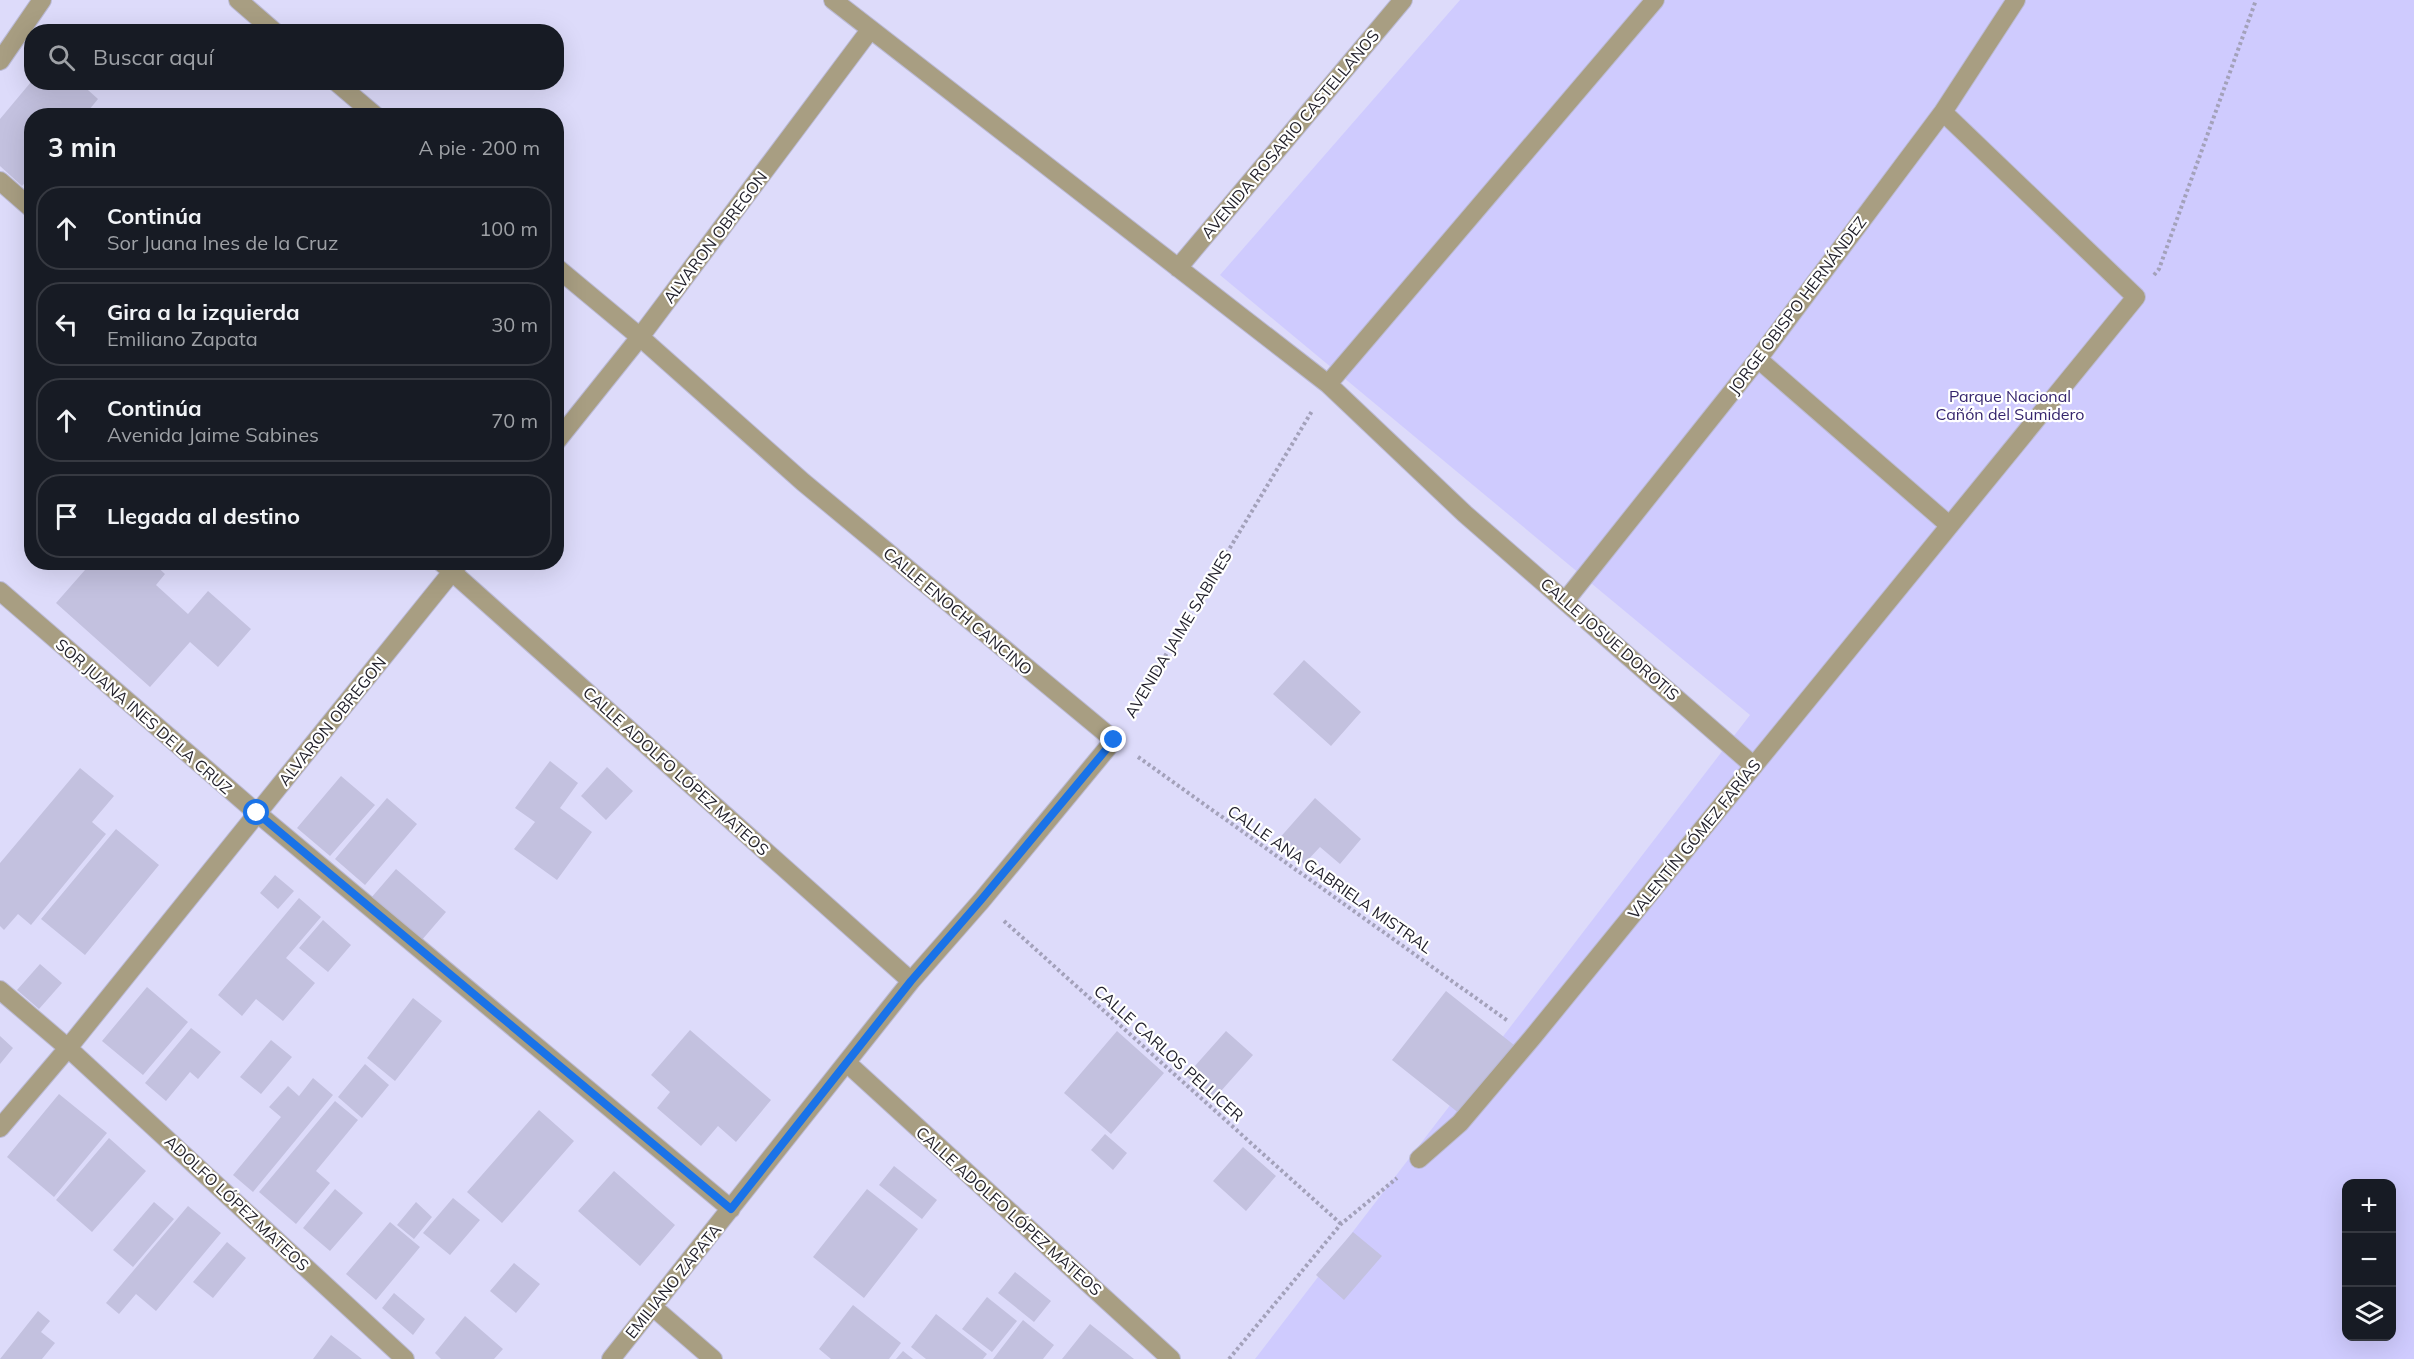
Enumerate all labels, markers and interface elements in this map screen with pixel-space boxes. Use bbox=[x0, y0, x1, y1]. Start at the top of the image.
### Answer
search box bbox=[24, 24, 564, 90]
street label: AVENIDA ROSARIO CASTELLANOS bbox=[1197, 26, 1383, 242]
icon: search bbox=[45, 41, 78, 74]
text: Buscar aquí bbox=[93, 43, 214, 71]
text: 3 min bbox=[48, 131, 117, 164]
text: A pie · 200 m bbox=[419, 135, 540, 160]
street label: ALVARON OBREGON bbox=[659, 167, 771, 307]
text: Continúa bbox=[107, 202, 202, 230]
icon: ahead bbox=[50, 212, 83, 245]
street label: JORGE OBISPO HERNÁNDEZ bbox=[1724, 212, 1870, 398]
text: 100 m bbox=[479, 216, 538, 241]
text: Sor Juana Ines de la Cruz bbox=[107, 230, 338, 255]
text: Gira a la izquierda bbox=[107, 298, 300, 326]
icon: left bbox=[50, 308, 83, 341]
text: 30 m bbox=[491, 312, 538, 337]
text: Emiliano Zapata bbox=[107, 326, 258, 351]
park label: Parque Nacional Cañón del Sumidero bbox=[1936, 386, 2084, 424]
text: Continúa bbox=[107, 394, 202, 422]
icon: ahead bbox=[50, 404, 83, 437]
text: 70 m bbox=[491, 408, 538, 433]
text: Avenida Jaime Sabines bbox=[107, 422, 319, 447]
icon: arrive bbox=[50, 500, 83, 533]
text: Llegada al destino bbox=[107, 502, 300, 530]
street label: CALLE ENOCH CANCINO bbox=[879, 543, 1037, 679]
street label: AVENIDA JAIME SABINES bbox=[1120, 547, 1236, 721]
street label: CALLE JOSUE DOROTIS bbox=[1537, 573, 1683, 705]
street label: SOR JUANA INES DE LA CRUZ bbox=[52, 634, 236, 798]
street label: ALVARON OBREGON bbox=[274, 652, 390, 790]
street label: CALLE ADOLFO LÓPEZ MATEOS bbox=[579, 682, 773, 860]
route end bbox=[1100, 726, 1126, 752]
street label: VALENTÍN GÓMEZ FARÍAS bbox=[1623, 755, 1765, 923]
route start bbox=[243, 799, 269, 825]
street label: CALLE ANA GABRIELA MISTRAL bbox=[1224, 801, 1436, 958]
street label: CALLE CARLOS PELLICER bbox=[1090, 981, 1248, 1125]
street label: CALLE ADOLFO LÓPEZ MATEOS bbox=[912, 1122, 1106, 1300]
street label: ADOLFO LÓPEZ MATEOS bbox=[161, 1131, 313, 1275]
map controls bbox=[2342, 1179, 2396, 1341]
button: + bbox=[2342, 1179, 2396, 1233]
street label: EMILIANO ZAPATA bbox=[621, 1220, 725, 1342]
button: − bbox=[2342, 1233, 2396, 1287]
button: layers bbox=[2342, 1287, 2396, 1341]

